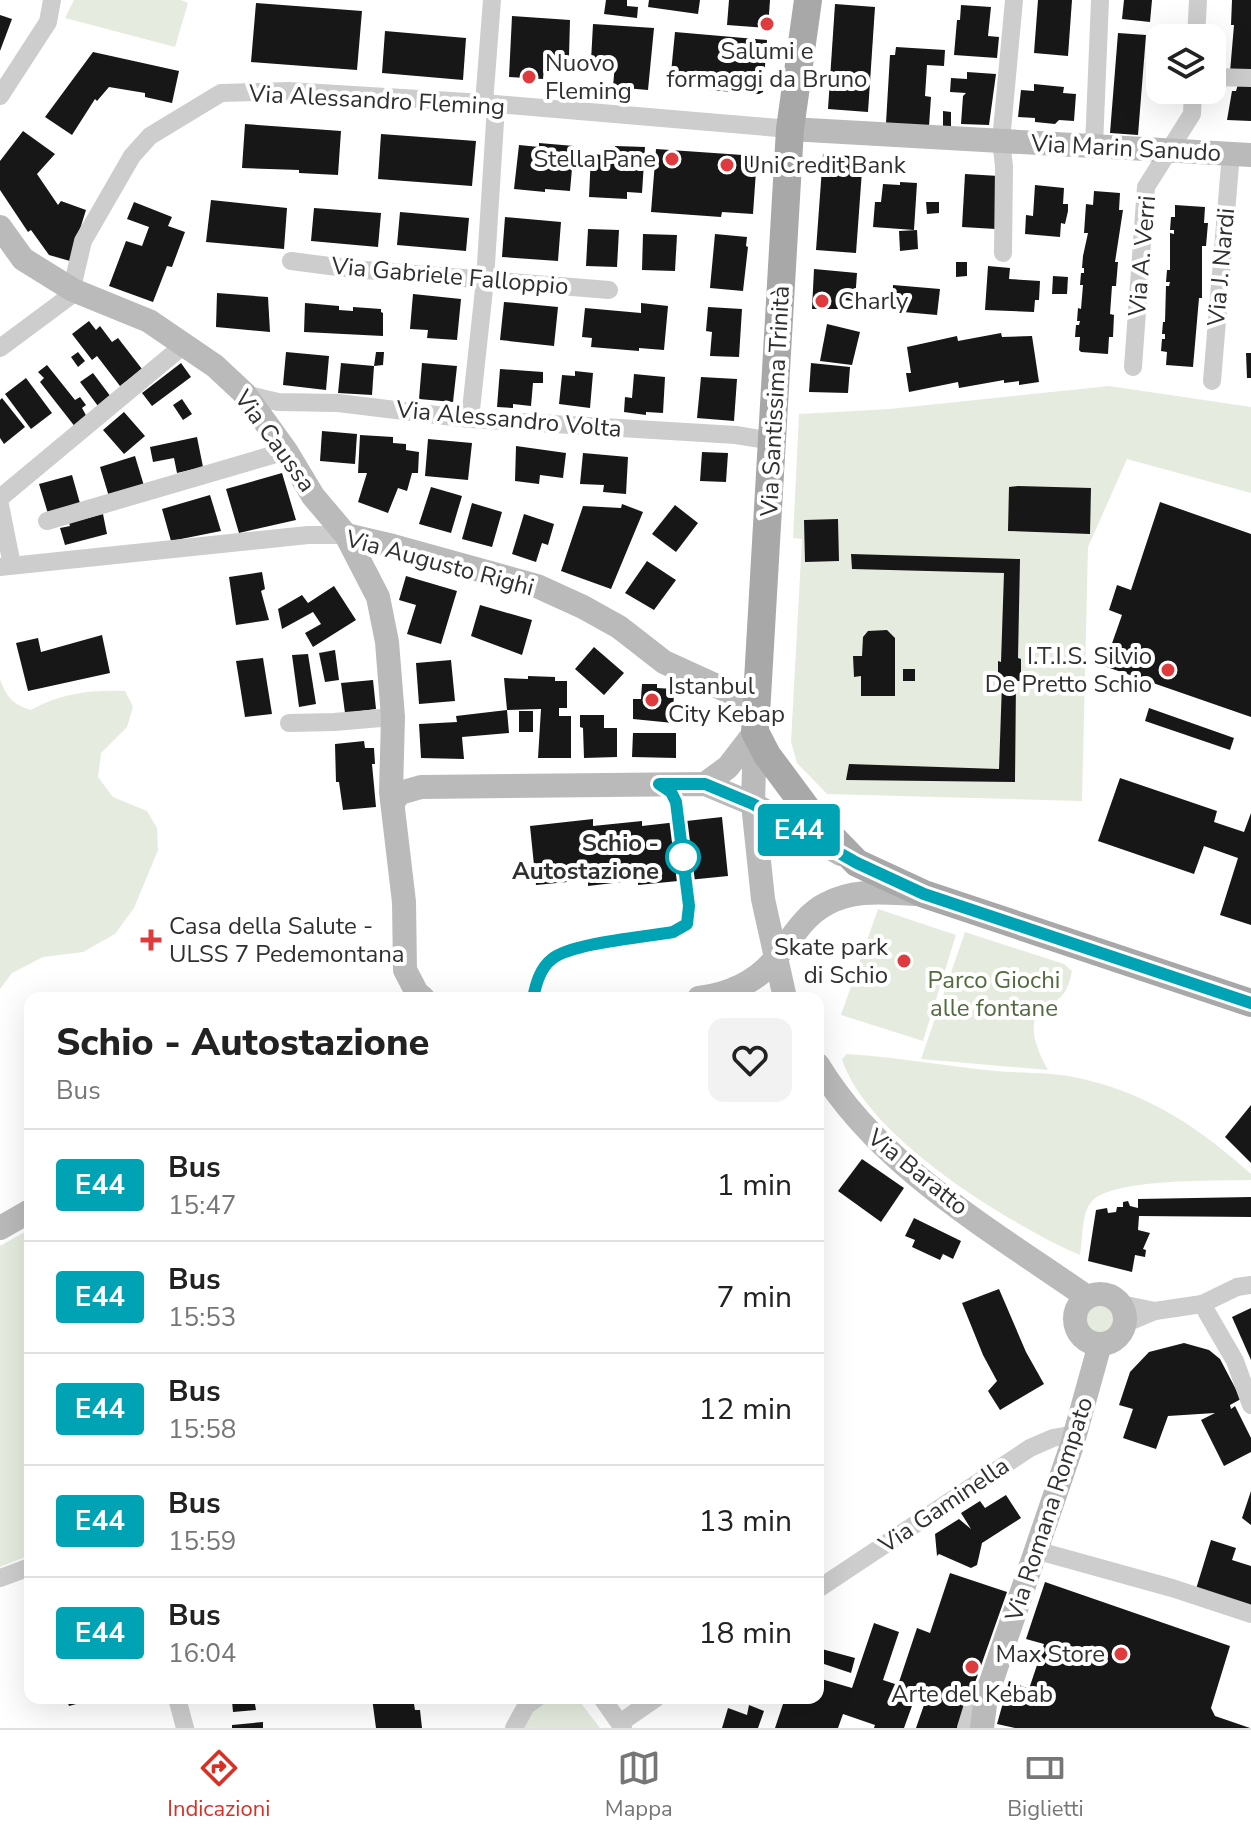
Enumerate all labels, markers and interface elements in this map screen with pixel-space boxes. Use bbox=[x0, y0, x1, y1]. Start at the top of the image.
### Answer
marker: Salumi e formaggi da Bruno bbox=[758, 15, 776, 33]
map controls bbox=[1146, 24, 1226, 104]
button: layers bbox=[1146, 24, 1226, 104]
place label: Salumi e formaggi da Bruno bbox=[667, 35, 867, 95]
place label: Nuovo Fleming bbox=[545, 47, 632, 107]
marker: Nuovo Fleming bbox=[520, 68, 538, 86]
street label: Via Alessandro Fleming bbox=[247, 77, 506, 123]
street label: Via Marin Sanudo bbox=[1029, 127, 1222, 169]
place label: Stella Pane bbox=[533, 143, 656, 175]
place label: UniCredit Bank bbox=[743, 149, 907, 181]
marker: Stella Pane bbox=[663, 150, 681, 168]
marker: UniCredit Bank bbox=[718, 156, 736, 174]
street label: Via A. Verri bbox=[1121, 194, 1163, 319]
street label: Via J. Nardi bbox=[1200, 207, 1242, 328]
street label: Via Gabriele Falloppio bbox=[329, 250, 570, 302]
street label: Via Santissima Trinità bbox=[753, 285, 797, 518]
place label: Charly bbox=[838, 285, 909, 317]
marker: Charly bbox=[813, 292, 831, 310]
street label: Via Caussa bbox=[227, 383, 323, 498]
street label: Via Alessandro Volta bbox=[394, 393, 623, 445]
street label: Via Augusto Righi bbox=[341, 522, 538, 604]
place label: I.T.I.S. Silvio De Pretto Schio bbox=[985, 640, 1152, 700]
marker: I.T.I.S. Silvio De Pretto Schio bbox=[1159, 661, 1177, 679]
place label: Istanbul City Kebap bbox=[668, 670, 785, 730]
marker: Istanbul City Kebap bbox=[643, 691, 661, 709]
line badge: E44 bbox=[753, 804, 845, 856]
text: E44 bbox=[774, 811, 824, 849]
place label: Schio - Autostazione bbox=[512, 827, 659, 887]
marker: Schio - Autostazione bbox=[666, 840, 700, 874]
place label: Casa della Salute - ULSS 7 Pedemontana bbox=[169, 910, 405, 970]
marker: Casa della Salute - ULSS 7 Pedemontana bbox=[140, 929, 162, 951]
place label: Skate park di Schio bbox=[774, 931, 889, 991]
marker: Skate park di Schio bbox=[895, 952, 913, 970]
park label: Parco Giochi alle fontane bbox=[928, 964, 1060, 1024]
text: Schio - Autostazione bbox=[56, 1017, 429, 1068]
button: heart bbox=[708, 1018, 792, 1102]
text: Bus bbox=[56, 1073, 101, 1108]
street label: Via Baratto bbox=[860, 1121, 975, 1222]
text: Bus bbox=[168, 1147, 221, 1188]
text: 1 min bbox=[717, 1165, 792, 1206]
text: E44 bbox=[75, 1166, 125, 1204]
text: 15:47 bbox=[168, 1188, 236, 1223]
text: Bus bbox=[168, 1259, 221, 1300]
text: 7 min bbox=[717, 1277, 792, 1318]
text: E44 bbox=[75, 1278, 125, 1316]
text: 15:53 bbox=[168, 1300, 236, 1335]
text: Bus bbox=[168, 1371, 221, 1412]
text: 12 min bbox=[699, 1389, 792, 1430]
text: E44 bbox=[75, 1390, 125, 1428]
street label: Via Romana Rompato bbox=[997, 1393, 1100, 1626]
text: 15:58 bbox=[168, 1412, 236, 1447]
street label: Via Gaminella bbox=[872, 1450, 1015, 1561]
text: Bus bbox=[168, 1483, 221, 1524]
text: 13 min bbox=[699, 1501, 792, 1542]
text: E44 bbox=[75, 1502, 125, 1540]
text: 15:59 bbox=[168, 1524, 236, 1559]
text: Bus bbox=[168, 1595, 221, 1636]
text: 18 min bbox=[699, 1613, 792, 1654]
text: E44 bbox=[75, 1614, 125, 1652]
text: 16:04 bbox=[168, 1636, 236, 1671]
place label: Max Store bbox=[995, 1638, 1105, 1670]
marker: Max Store bbox=[1112, 1645, 1130, 1663]
marker: Arte del Kebab bbox=[963, 1658, 981, 1676]
place label: Arte del Kebab bbox=[891, 1678, 1053, 1710]
tab: Indicazioni bbox=[167, 1746, 270, 1824]
tab: Mappa bbox=[605, 1746, 673, 1824]
tab: Biglietti bbox=[1007, 1746, 1084, 1824]

